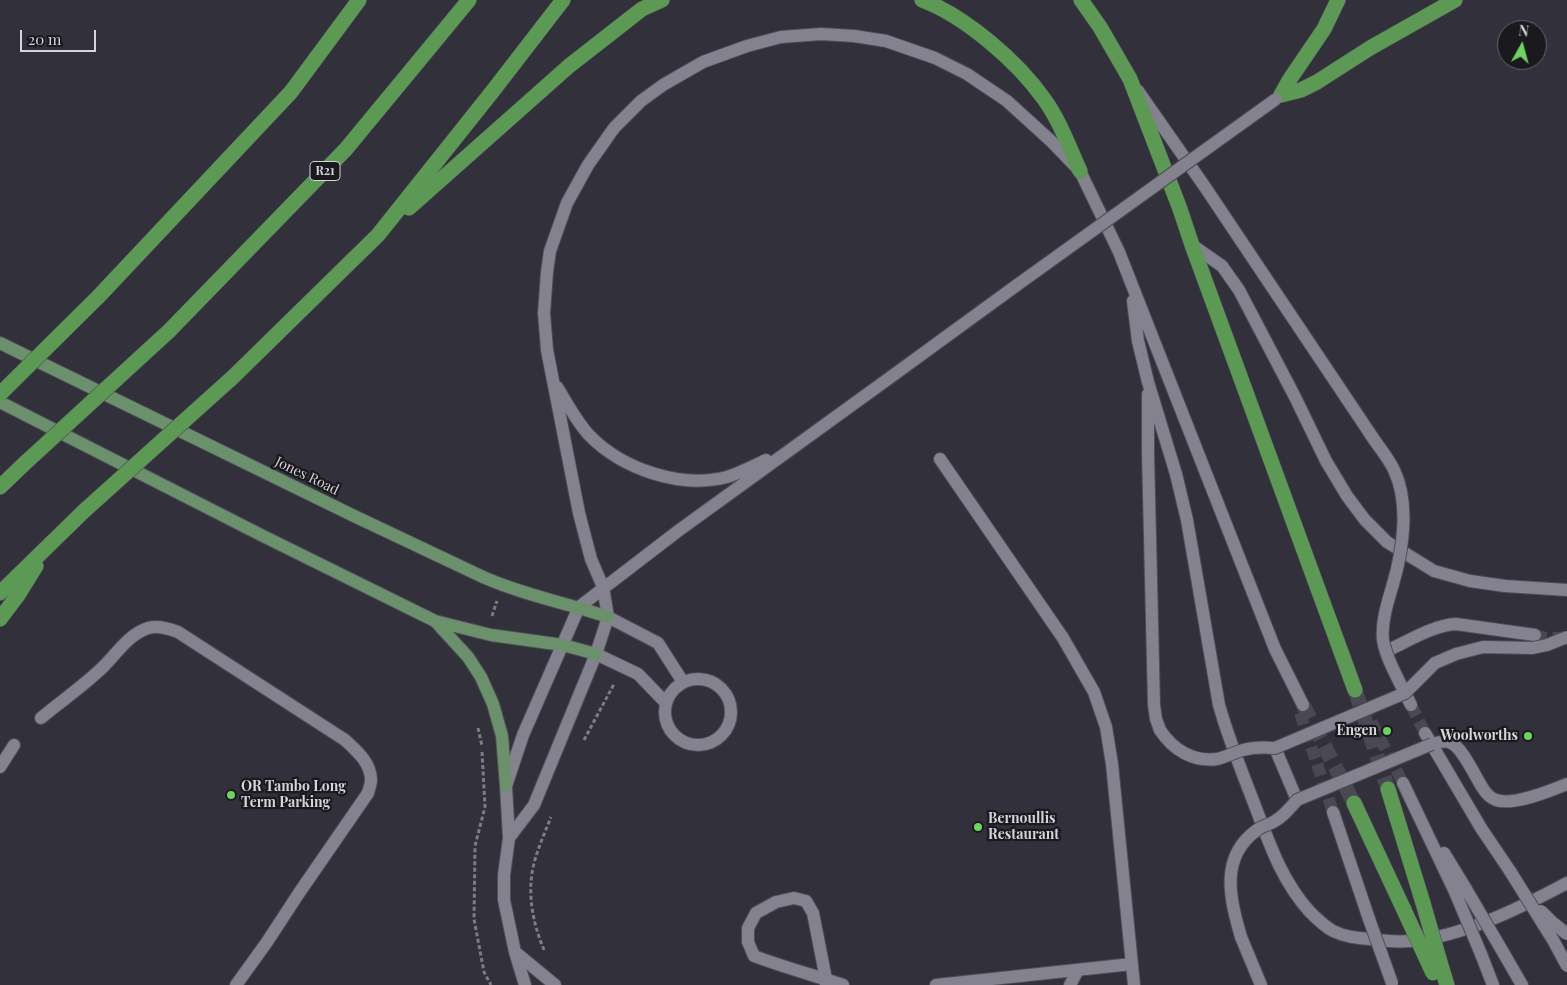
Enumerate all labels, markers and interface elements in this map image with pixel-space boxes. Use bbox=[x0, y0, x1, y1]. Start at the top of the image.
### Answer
scale bar bbox=[22, 20, 99, 52]
north arrow bbox=[1497, 20, 1547, 70]
text: N bbox=[1518, 21, 1530, 41]
text: 20 m bbox=[28, 29, 61, 49]
road number: R21 bbox=[310, 162, 340, 180]
street label: Jones Road bbox=[272, 453, 342, 499]
place label: Engen bbox=[1337, 723, 1377, 739]
marker: Engen bbox=[1381, 725, 1393, 737]
place label: Woolworths bbox=[1440, 728, 1518, 744]
marker: Woolworths bbox=[1522, 730, 1534, 742]
place label: OR Tambo Long Term Parking bbox=[241, 779, 346, 812]
marker: OR Tambo Long Term Parking bbox=[225, 789, 237, 801]
place label: Bernoullis Restaurant bbox=[988, 811, 1059, 844]
marker: Bernoullis Restaurant bbox=[972, 821, 984, 833]

